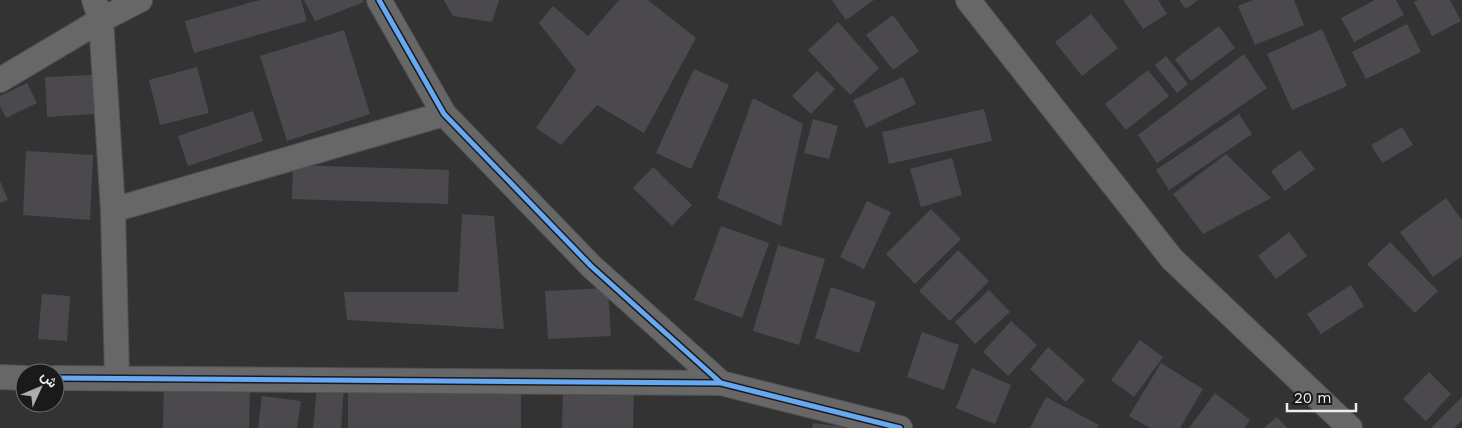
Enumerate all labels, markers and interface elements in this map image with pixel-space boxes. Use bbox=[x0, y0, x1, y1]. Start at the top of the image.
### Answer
north arrow bbox=[15, 363, 65, 413]
text: ش bbox=[37, 367, 61, 391]
scale bar bbox=[1287, 380, 1356, 412]
text: 20 m bbox=[1294, 389, 1332, 407]

